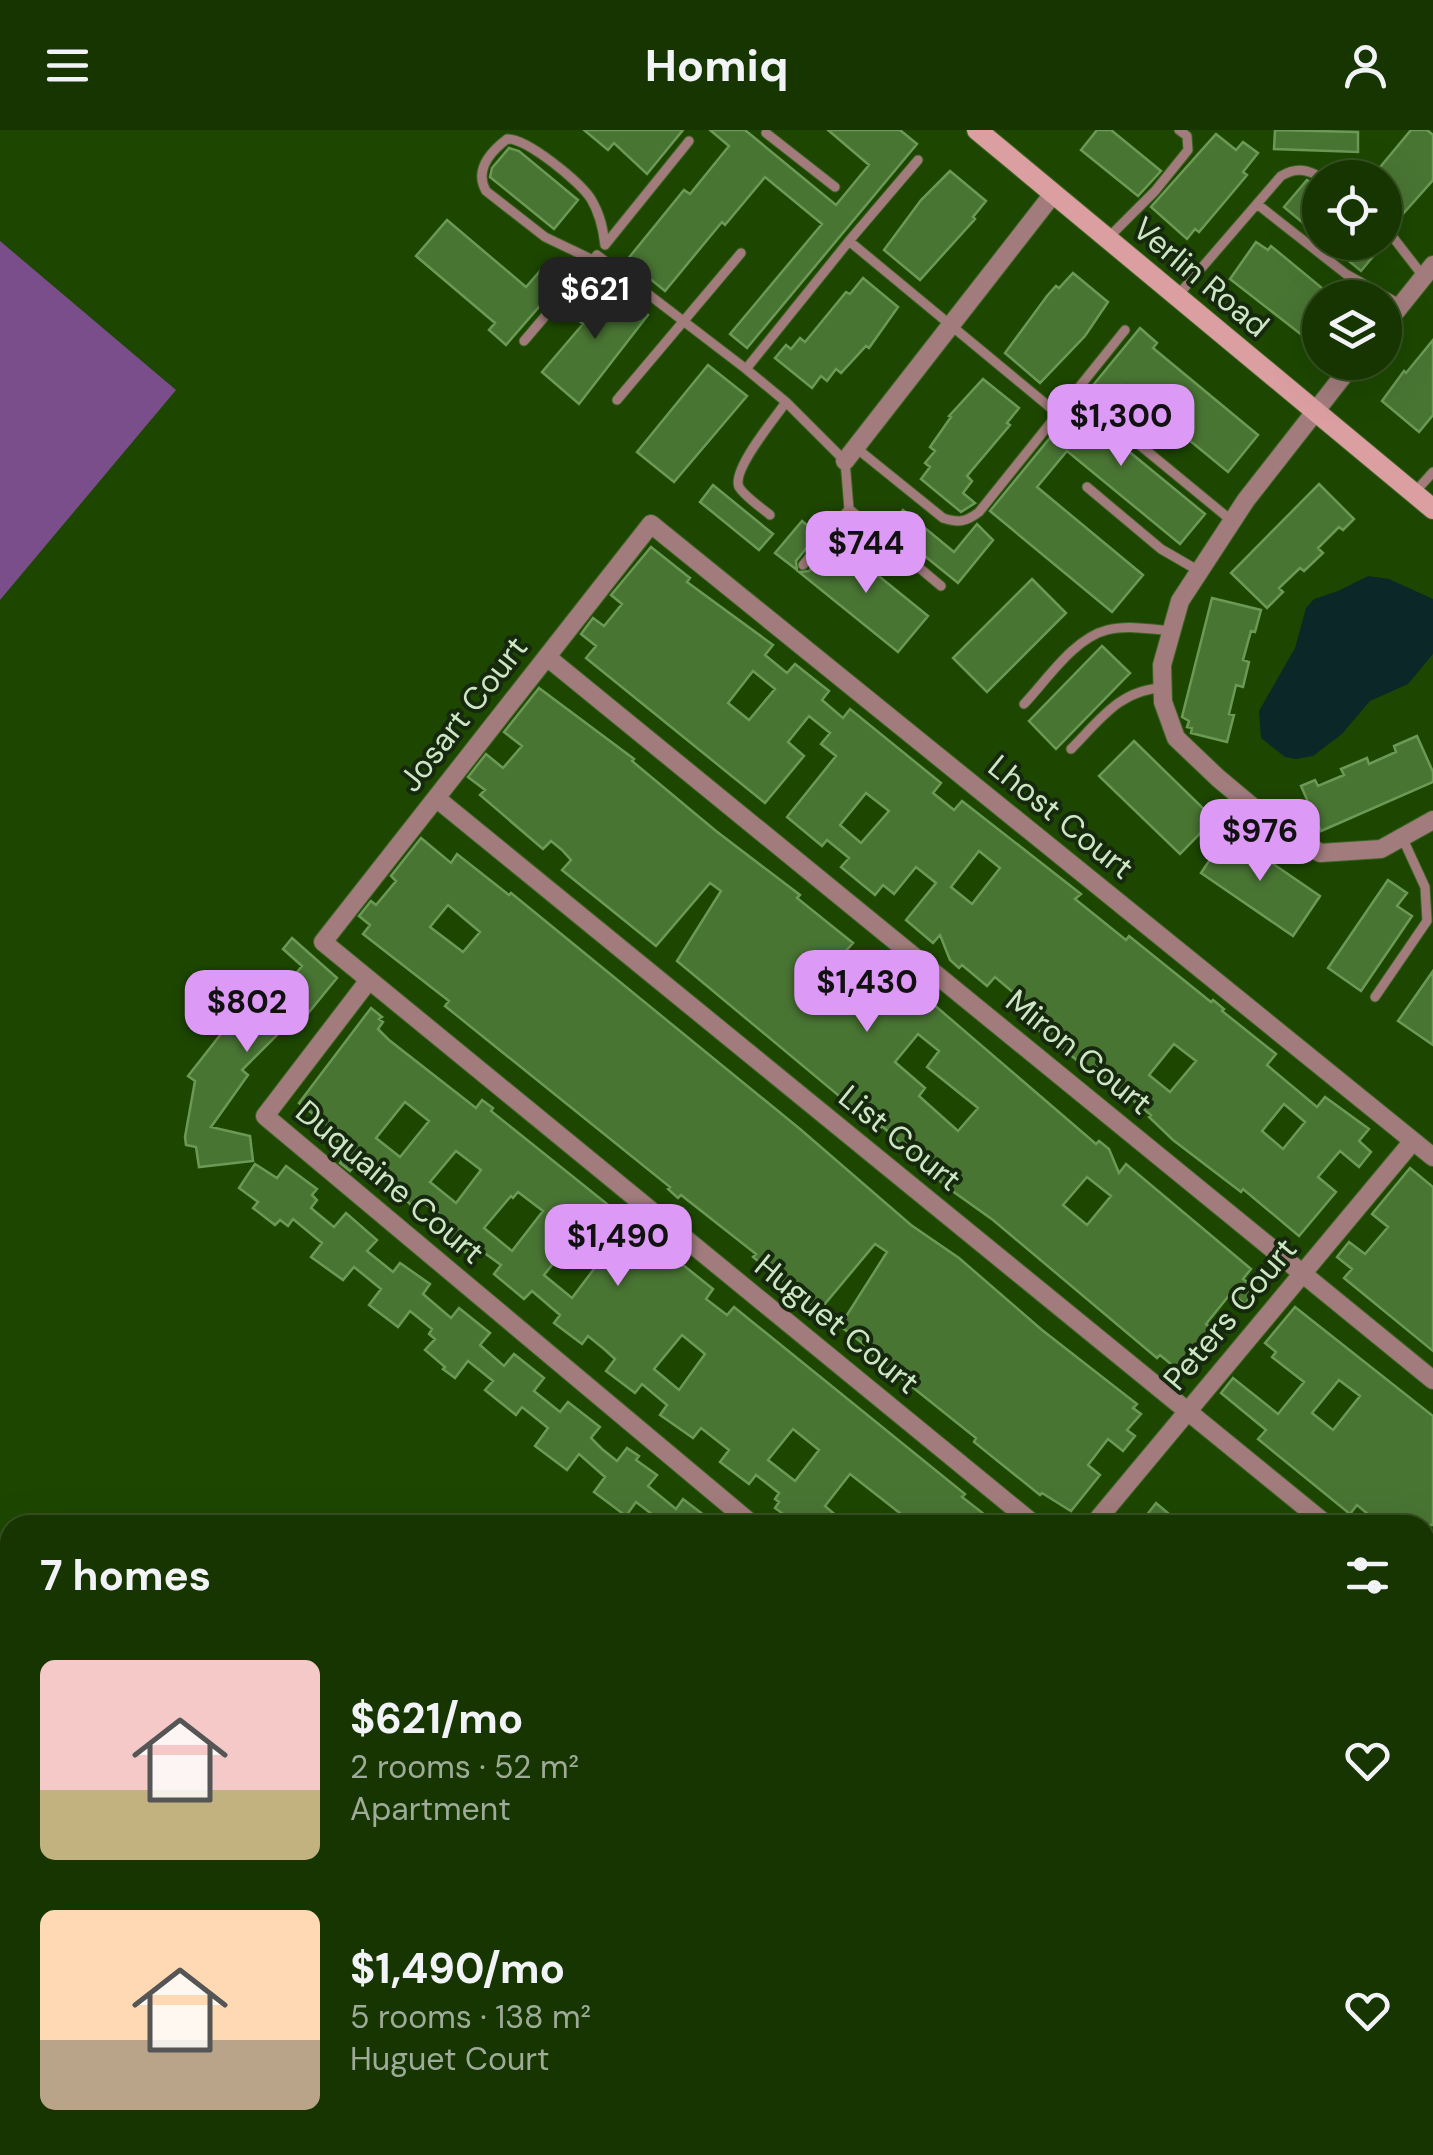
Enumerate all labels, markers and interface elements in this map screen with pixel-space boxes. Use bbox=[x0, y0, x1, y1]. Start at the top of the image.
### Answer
text: Homiq bbox=[645, 36, 788, 95]
icon: menu bbox=[40, 38, 95, 93]
icon: person bbox=[1338, 38, 1393, 93]
map controls bbox=[1302, 160, 1402, 380]
button: locate bbox=[1302, 160, 1402, 260]
street label: Verlin Road bbox=[1124, 208, 1278, 346]
pin: $621 bbox=[536, 257, 654, 342]
text: $621 bbox=[560, 268, 630, 310]
button: layers bbox=[1302, 280, 1402, 380]
pin: $1,300 bbox=[1040, 384, 1202, 469]
text: $1,300 bbox=[1069, 395, 1173, 437]
pin: $744 bbox=[807, 511, 925, 596]
text: $744 bbox=[828, 522, 904, 564]
street label: Josart Court bbox=[389, 628, 537, 800]
street label: Lhost Court bbox=[980, 746, 1142, 888]
pin: $976 bbox=[1201, 799, 1319, 884]
text: $976 bbox=[1222, 810, 1298, 852]
pin: $1,430 bbox=[786, 950, 948, 1035]
text: $1,430 bbox=[816, 961, 918, 1003]
pin: $802 bbox=[188, 970, 306, 1055]
street label: Miron Court bbox=[997, 980, 1161, 1124]
text: $802 bbox=[207, 981, 287, 1023]
street label: List Court bbox=[830, 1076, 970, 1200]
street label: Duquaine Court bbox=[287, 1091, 493, 1273]
pin: $1,490 bbox=[537, 1204, 699, 1289]
text: $1,490 bbox=[567, 1215, 669, 1257]
street label: Peters Court bbox=[1154, 1229, 1306, 1399]
street label: Huguet Court bbox=[746, 1245, 928, 1403]
text: 7 homes bbox=[40, 1548, 211, 1603]
icon: filters bbox=[1340, 1548, 1395, 1603]
text: $621/mo bbox=[350, 1691, 523, 1746]
icon: home bbox=[120, 1700, 240, 1820]
icon: heart bbox=[1340, 1733, 1395, 1788]
text: 2 rooms · 52 m² bbox=[350, 1746, 579, 1788]
text: Apartment bbox=[350, 1788, 511, 1830]
text: $1,490/mo bbox=[350, 1941, 565, 1996]
icon: home bbox=[120, 1950, 240, 2070]
icon: heart bbox=[1340, 1983, 1395, 2038]
text: 5 rooms · 138 m² bbox=[350, 1996, 591, 2038]
text: Huguet Court bbox=[350, 2038, 550, 2080]

